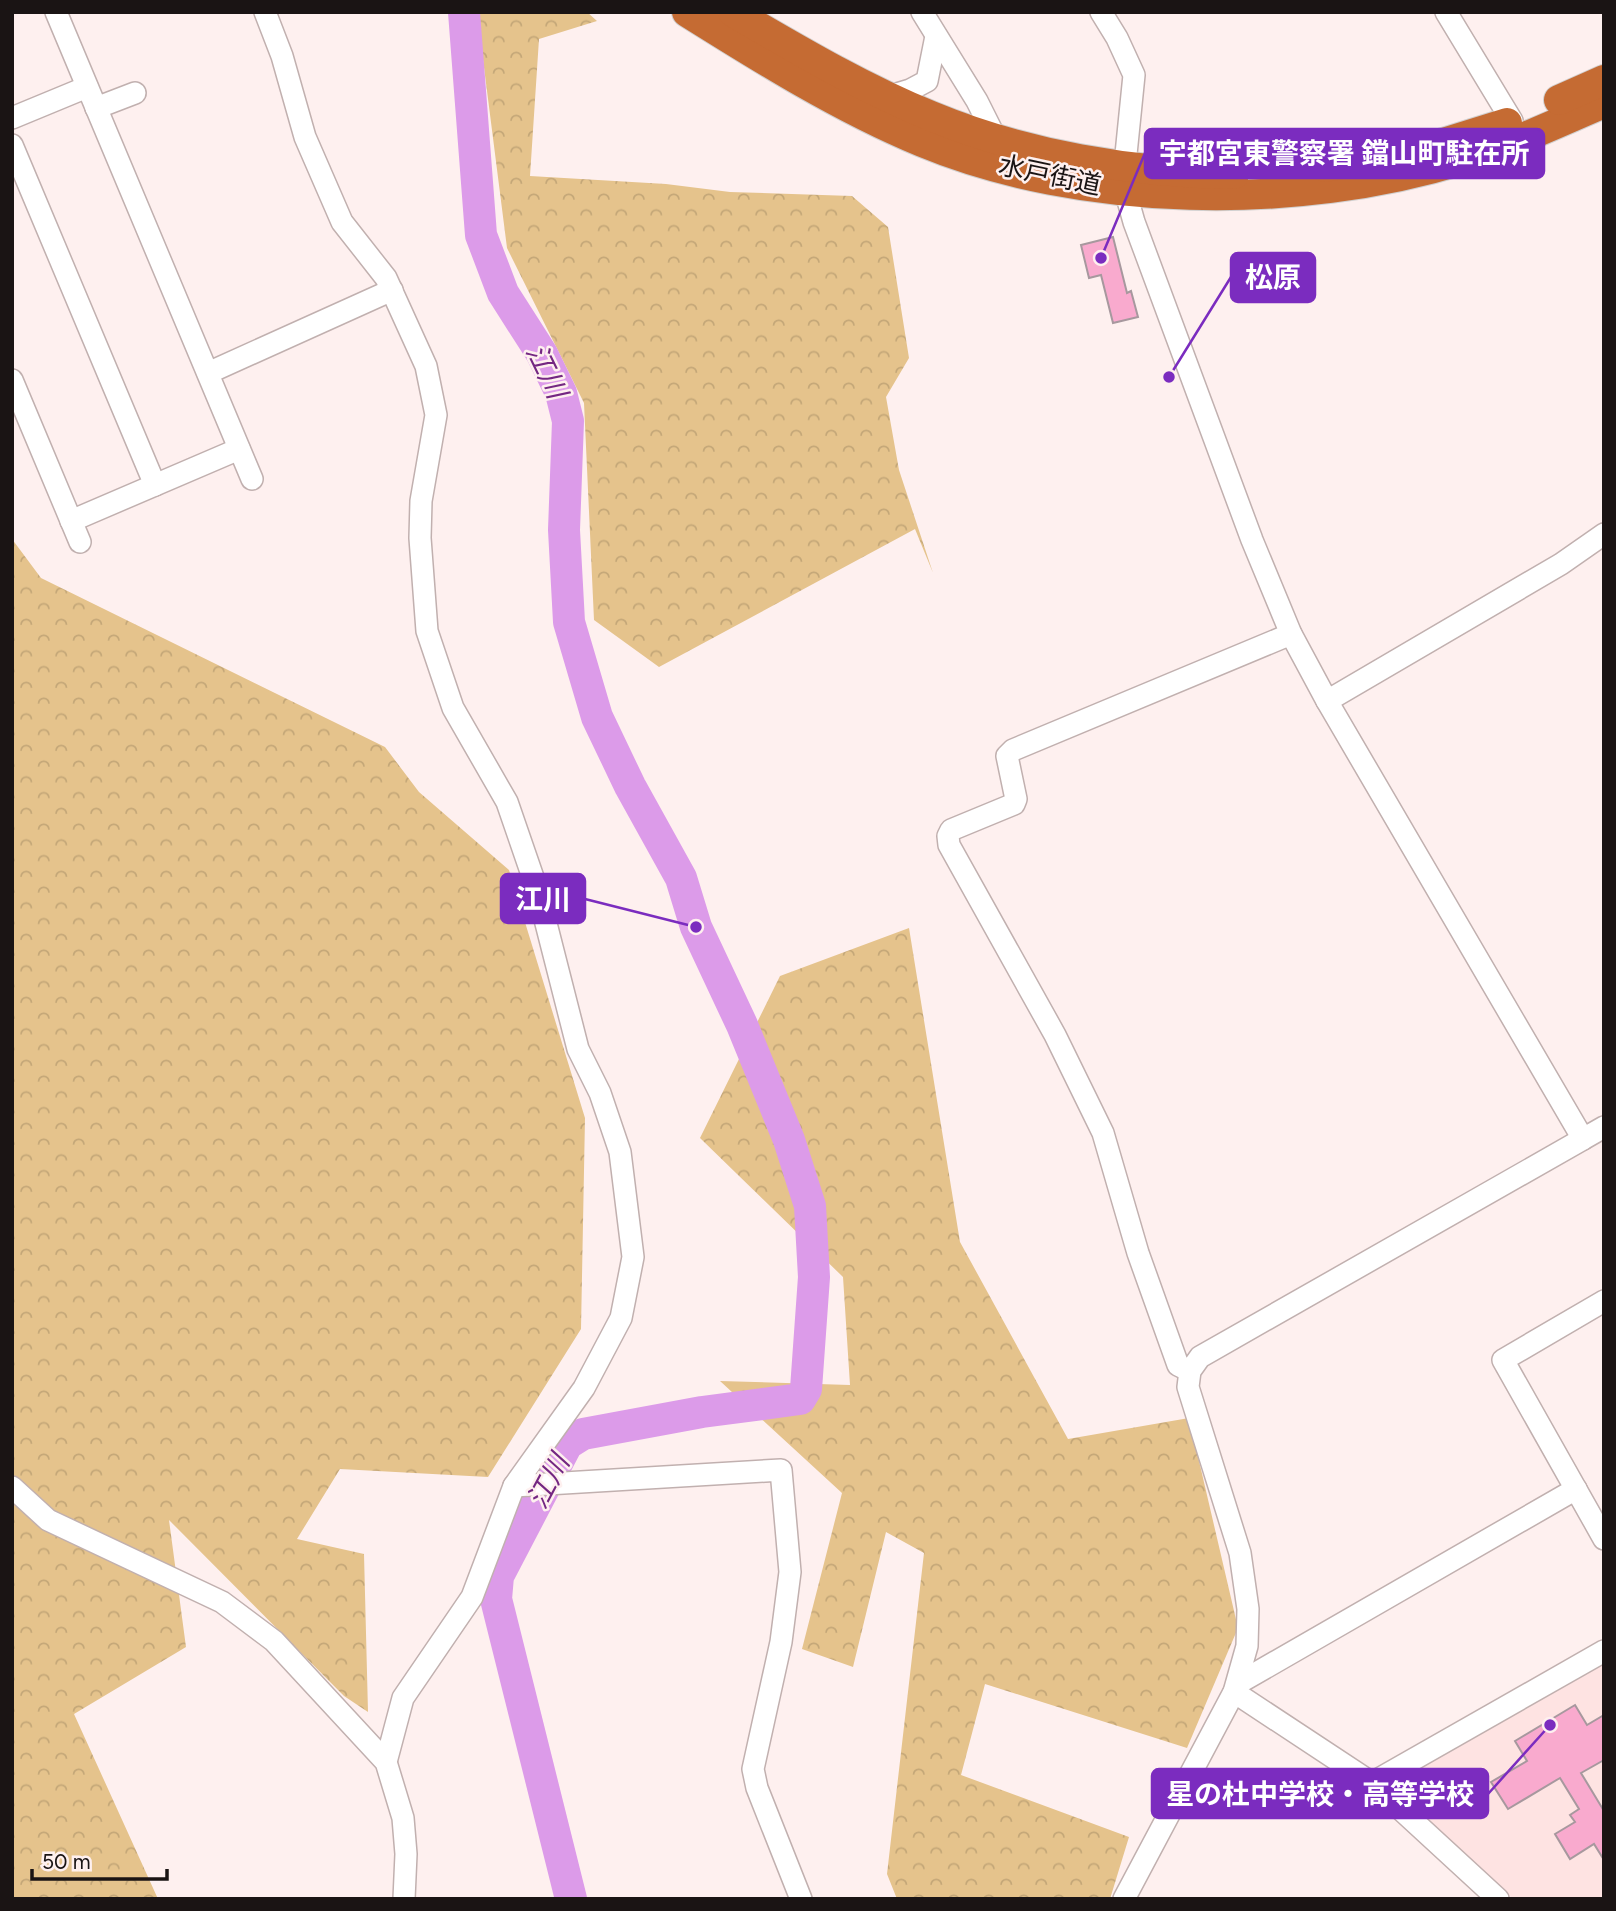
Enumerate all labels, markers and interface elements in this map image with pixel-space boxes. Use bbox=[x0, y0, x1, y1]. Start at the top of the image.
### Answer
callout: 宇都宮東警察署 鐺山町駐在所 bbox=[1145, 129, 1544, 178]
text: 宇都宮東警察署 鐺山町駐在所 bbox=[1159, 136, 1529, 170]
street label: 水戸街道 bbox=[996, 149, 1104, 201]
callout: 松原 bbox=[1231, 253, 1315, 302]
text: 松原 bbox=[1245, 260, 1301, 294]
water label: 江川 bbox=[519, 338, 576, 406]
callout: 江川 bbox=[501, 874, 585, 923]
text: 江川 bbox=[515, 882, 571, 916]
water label: 江川 bbox=[520, 1446, 578, 1514]
callout: 星の杜中学校・高等学校 bbox=[1152, 1769, 1488, 1818]
text: 星の杜中学校・高等学校 bbox=[1166, 1777, 1474, 1811]
scale bar bbox=[32, 1838, 166, 1882]
text: 50 m bbox=[42, 1849, 91, 1874]

